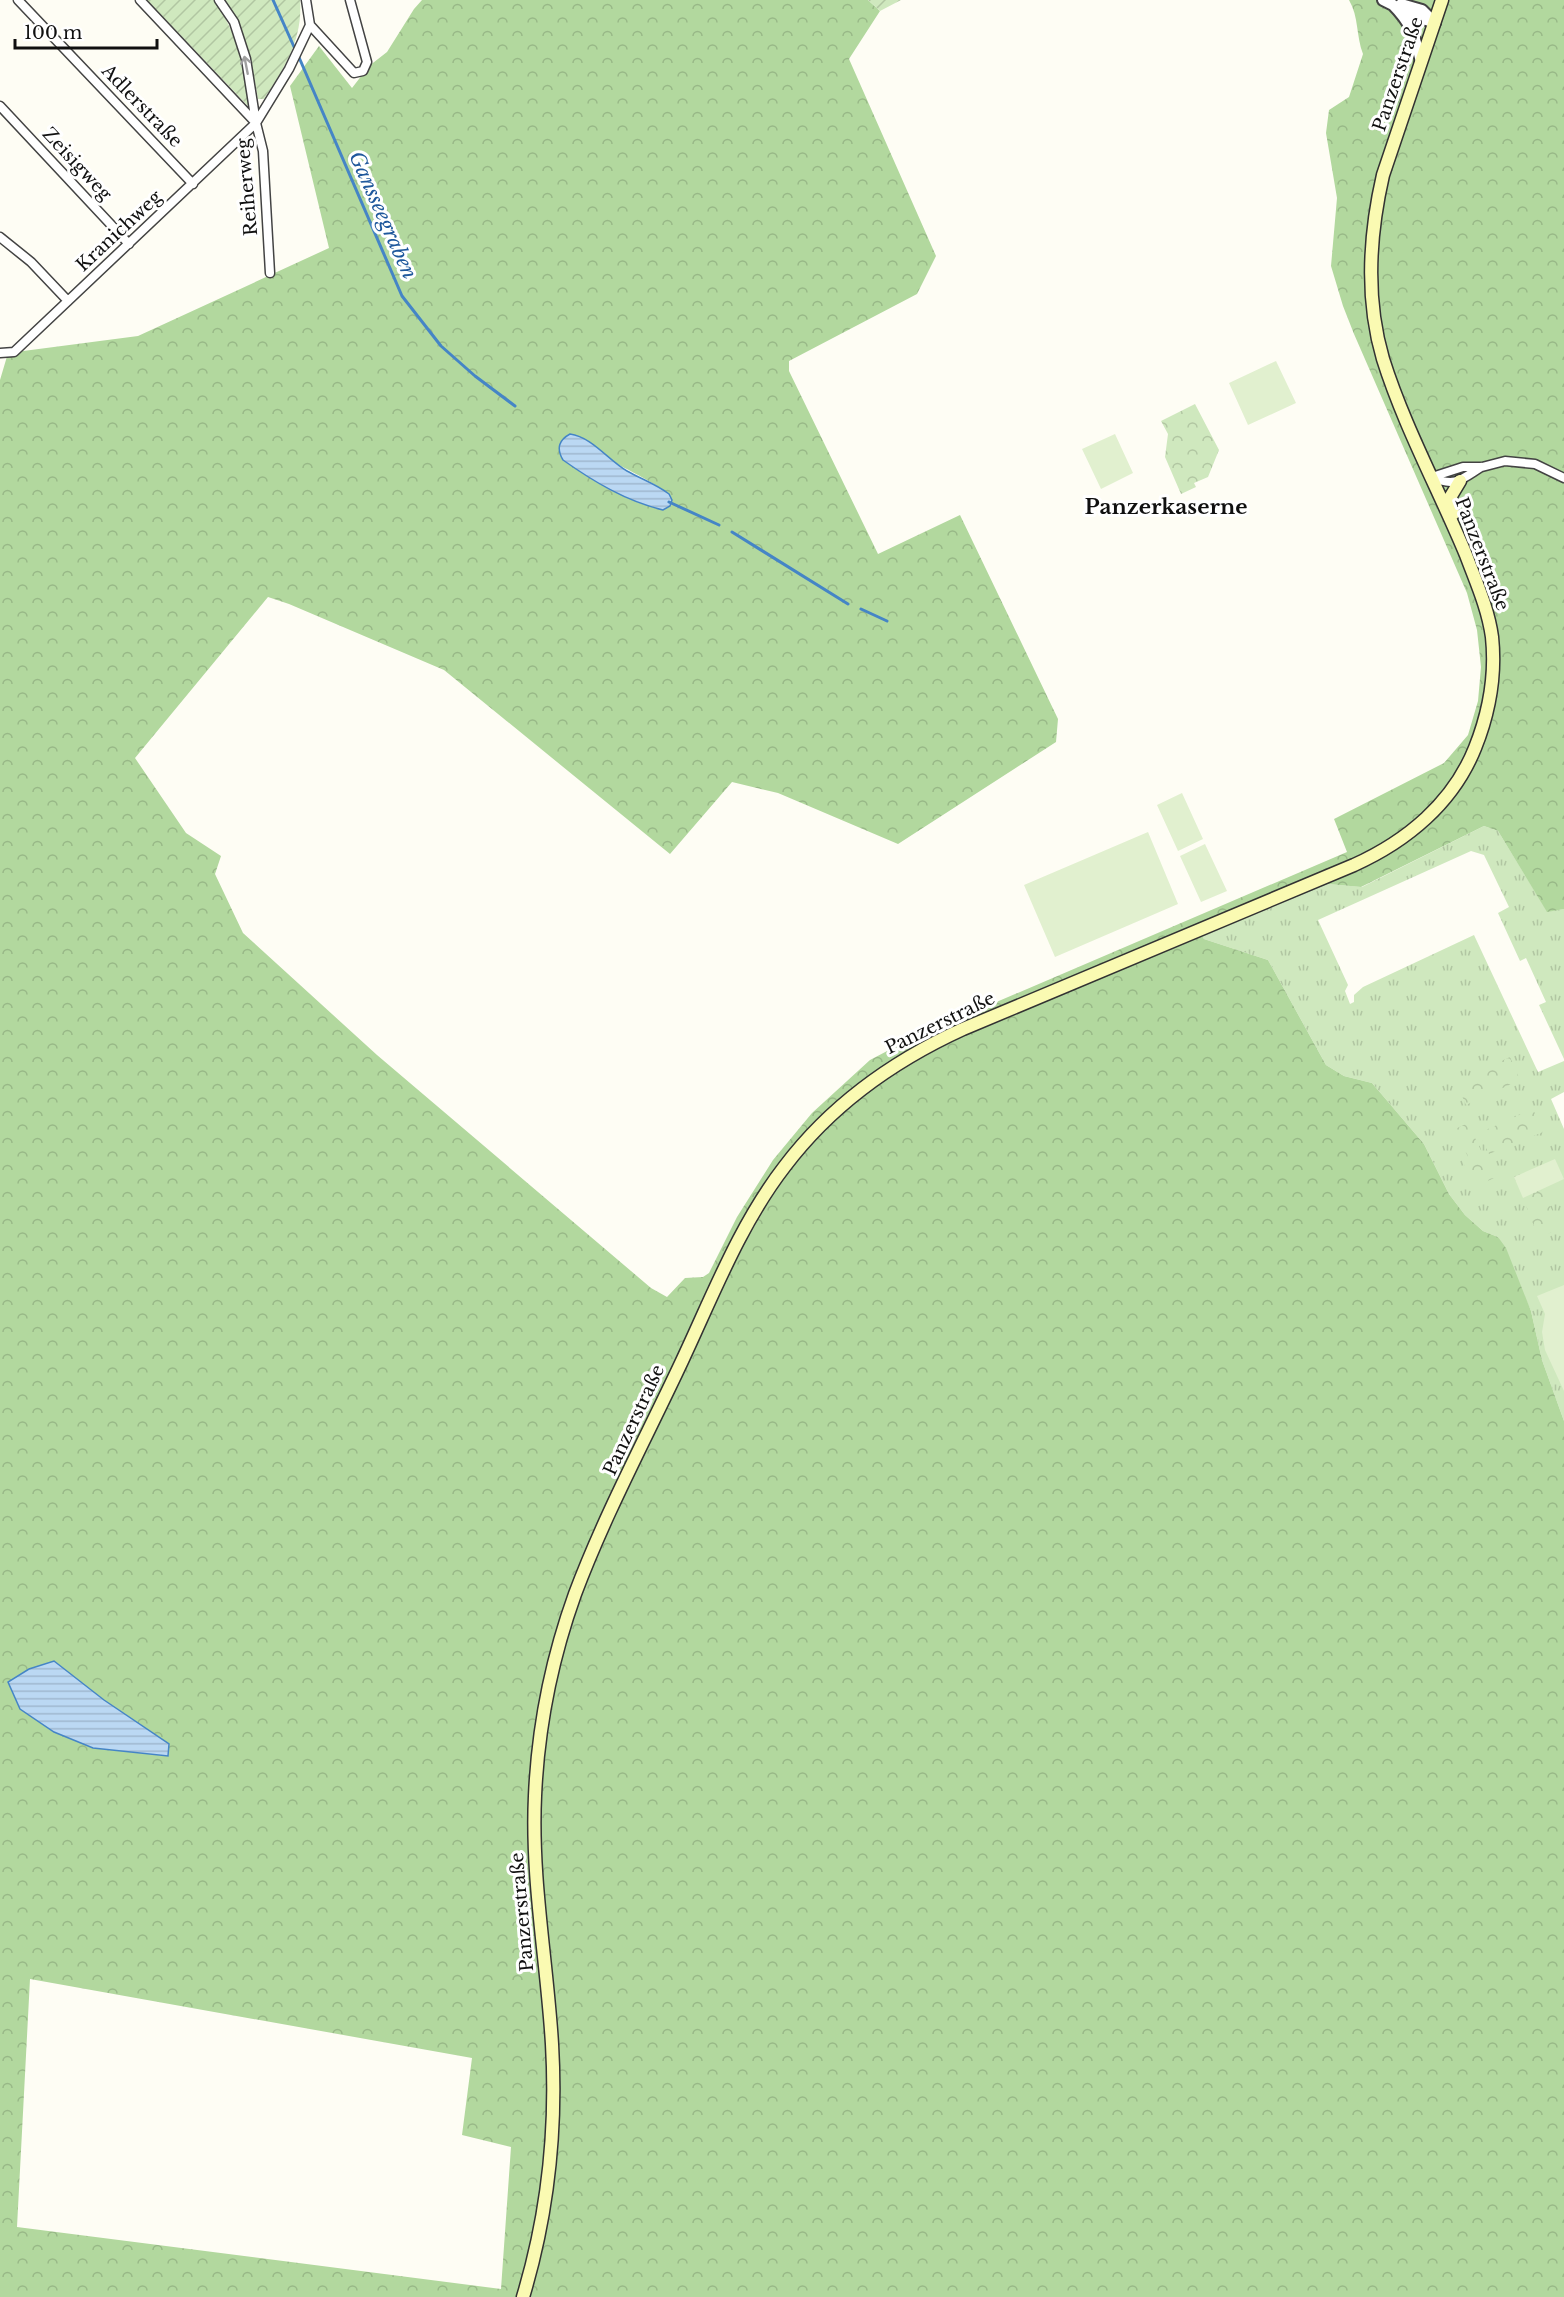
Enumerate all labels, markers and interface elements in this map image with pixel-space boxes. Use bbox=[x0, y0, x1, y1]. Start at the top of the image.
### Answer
scale bar bbox=[15, 12, 158, 50]
street label: Panzerstraße bbox=[1368, 14, 1428, 134]
text: 100 m bbox=[24, 22, 82, 44]
one-way arrow bbox=[240, 56, 251, 76]
street label: Adlerstraße bbox=[96, 59, 187, 152]
street label: Zeisigweg bbox=[38, 123, 116, 205]
street label: Reiherweg bbox=[232, 137, 262, 237]
water label: Gansseegraben bbox=[344, 147, 422, 283]
street label: Kranichweg bbox=[72, 186, 166, 276]
district label: Panzerkaserne bbox=[1085, 494, 1247, 520]
street label: Panzerstraße bbox=[1450, 494, 1514, 614]
street label: Panzerstraße bbox=[881, 987, 999, 1059]
street label: Panzerstraße bbox=[599, 1361, 669, 1479]
street label: Panzerstraße bbox=[506, 1851, 538, 1973]

